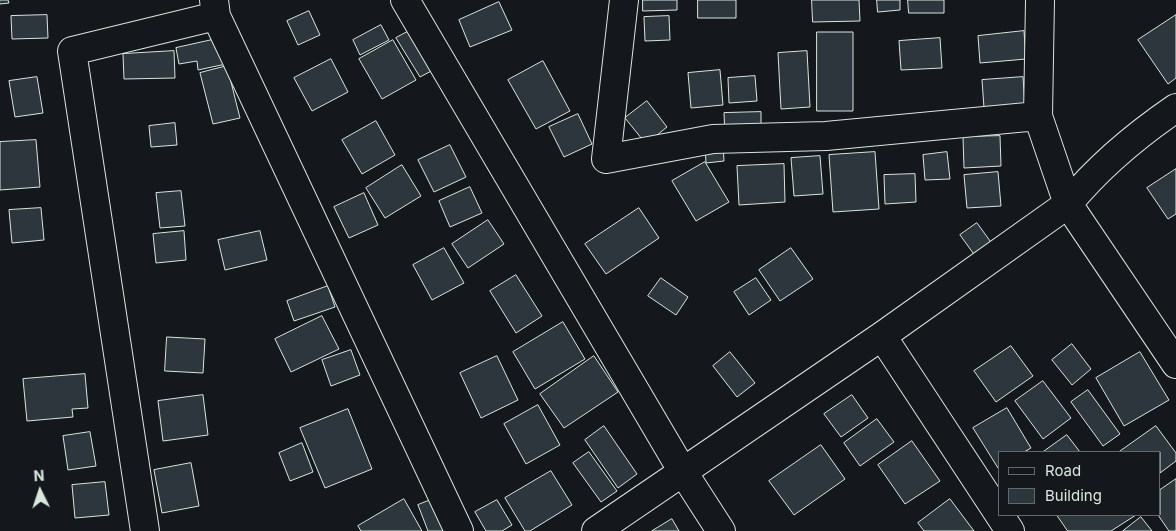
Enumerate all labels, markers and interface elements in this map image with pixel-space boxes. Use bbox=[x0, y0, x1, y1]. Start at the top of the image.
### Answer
legend bbox=[998, 451, 1161, 516]
text: Road bbox=[1045, 461, 1081, 480]
north arrow bbox=[15, 466, 65, 516]
text: N bbox=[33, 467, 45, 484]
text: Building bbox=[1045, 486, 1102, 505]

